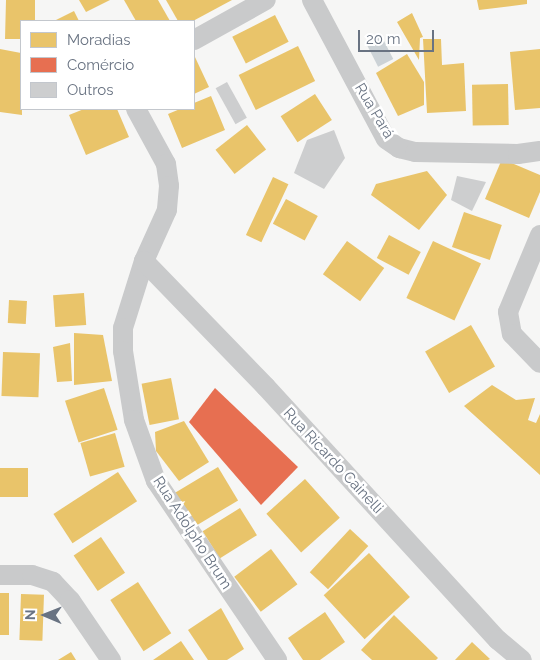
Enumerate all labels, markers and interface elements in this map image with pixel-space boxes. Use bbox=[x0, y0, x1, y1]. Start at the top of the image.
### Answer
legend bbox=[20, 20, 195, 110]
scale bar bbox=[360, 20, 436, 52]
text: 20 m bbox=[366, 30, 401, 48]
text: Moradias bbox=[67, 31, 130, 49]
text: Comércio bbox=[67, 56, 134, 74]
street label: Rua Pará bbox=[350, 80, 398, 142]
text: Outros bbox=[67, 81, 113, 99]
street label: Rua Ricardo Cainelli bbox=[279, 404, 387, 518]
street label: Rua Adolpho Brum bbox=[149, 473, 235, 593]
north arrow bbox=[20, 590, 70, 640]
text: N bbox=[22, 609, 38, 620]

